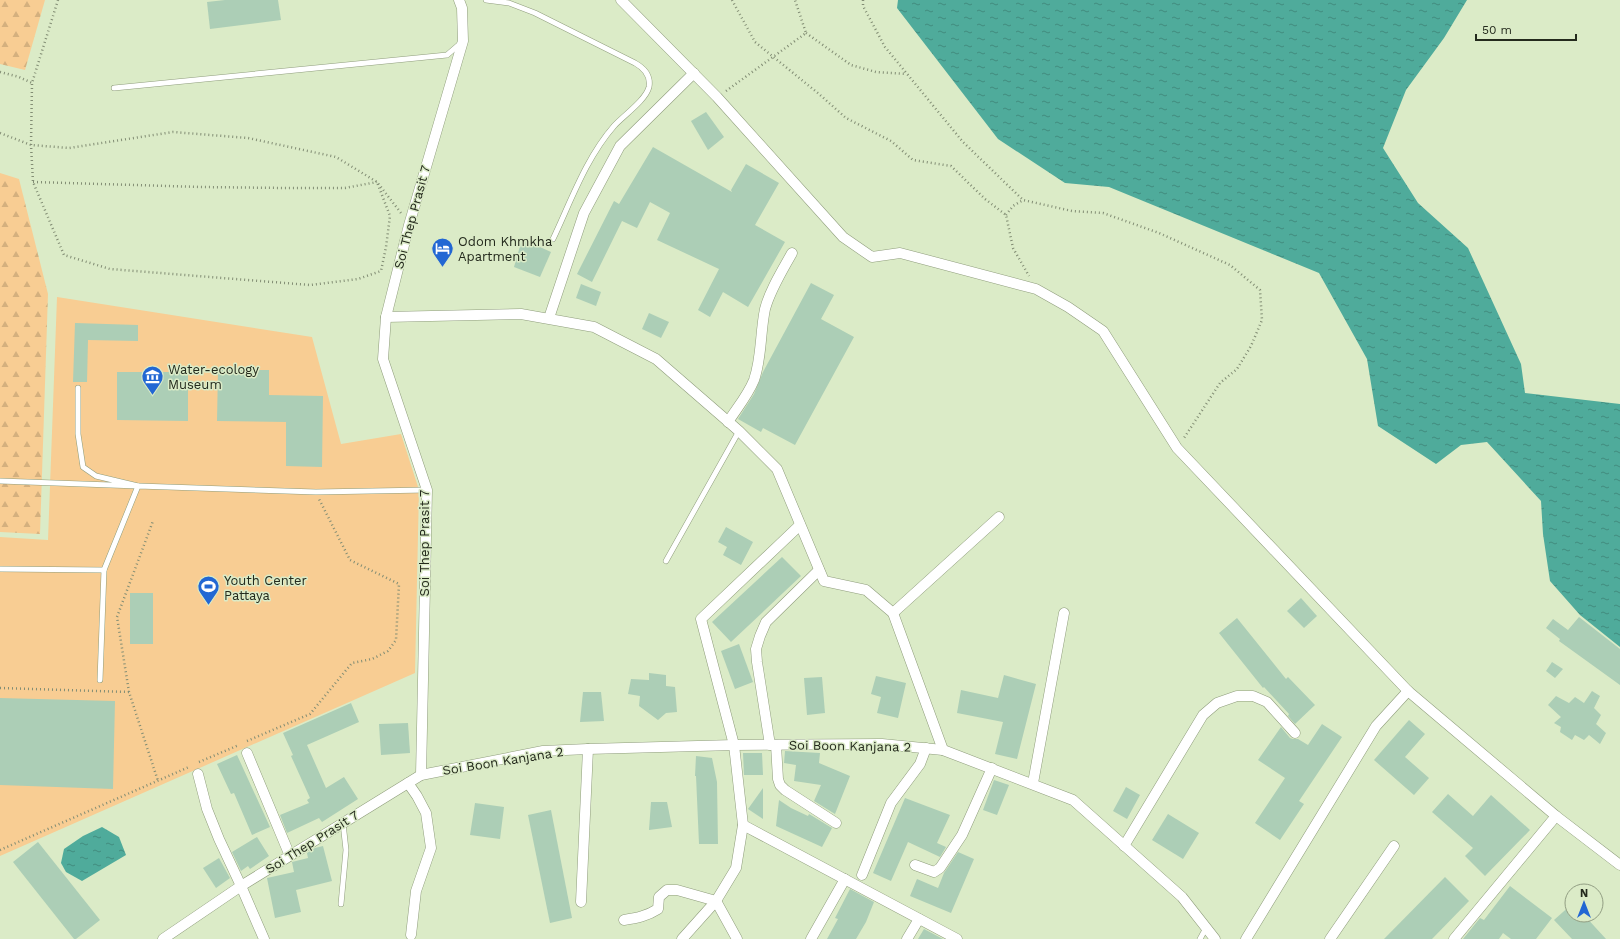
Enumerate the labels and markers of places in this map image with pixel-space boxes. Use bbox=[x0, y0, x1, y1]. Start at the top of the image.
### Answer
place label: Odom Khmkha Apartment bbox=[458, 234, 553, 264]
hotel icon: Odom Khmkha Apartment bbox=[430, 235, 456, 268]
place label: Water-ecology Museum bbox=[168, 362, 259, 392]
museum icon: Water-ecology Museum bbox=[140, 363, 166, 396]
place label: Youth Center Pattaya bbox=[224, 573, 307, 603]
sports icon: Youth Center Pattaya bbox=[195, 574, 221, 607]

